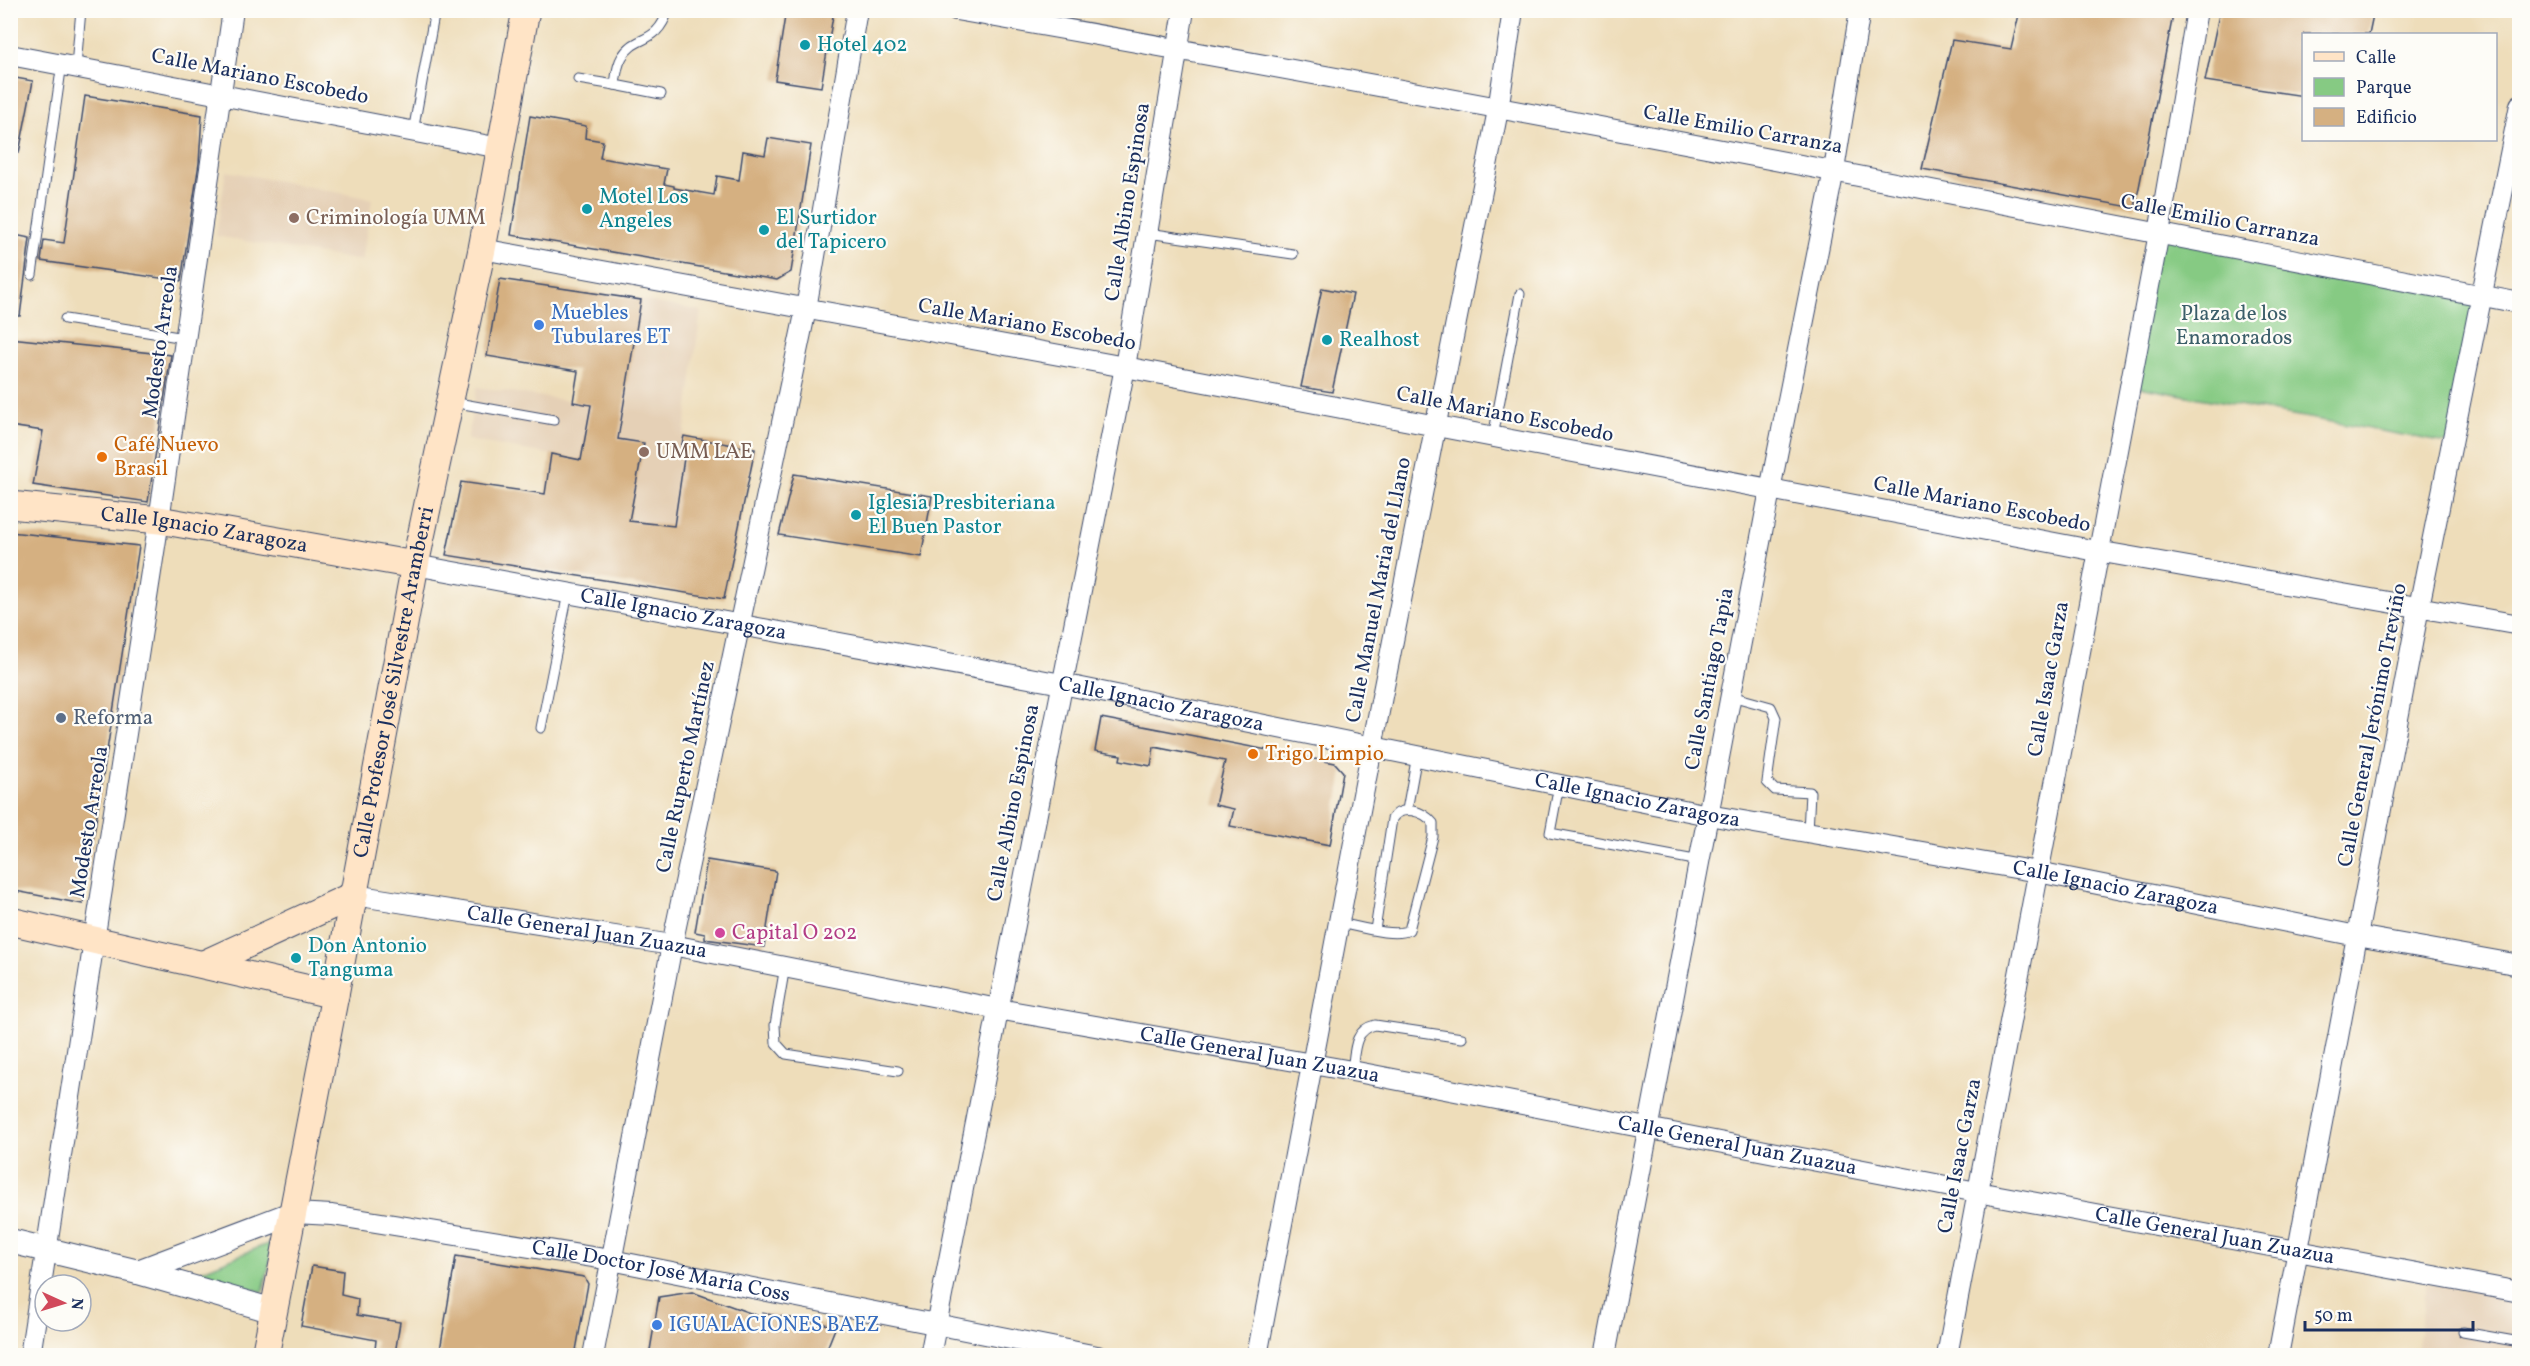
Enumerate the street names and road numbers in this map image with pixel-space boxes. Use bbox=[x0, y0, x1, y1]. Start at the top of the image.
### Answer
street label: Calle Mariano Escobedo bbox=[149, 42, 371, 112]
street label: Calle Emilio Carranza bbox=[1641, 98, 1845, 162]
street label: Calle Albino Espinosa bbox=[1098, 101, 1158, 303]
street label: Calle Emilio Carranza bbox=[2118, 187, 2322, 255]
street label: Modesto Arreola bbox=[136, 264, 186, 420]
street label: Calle Mariano Escobedo bbox=[916, 292, 1138, 358]
street label: Calle Mariano Escobedo bbox=[1394, 380, 1616, 450]
street label: Calle Manuel Maria del Llano bbox=[1339, 455, 1419, 725]
street label: Calle Mariano Escobedo bbox=[1871, 470, 2093, 540]
street label: Calle Ignacio Zaragoza bbox=[100, 500, 310, 560]
street label: Calle Profesor José Silvestre Aramberri bbox=[346, 504, 442, 860]
street label: Calle Ignacio Zaragoza bbox=[578, 581, 789, 648]
street label: Calle General Jerónimo Treviño bbox=[2331, 581, 2415, 869]
street label: Calle Santiago Tapia bbox=[1678, 585, 1742, 773]
street label: Calle Isaac Garza bbox=[2021, 599, 2077, 759]
street label: Calle Ruperto Martínez bbox=[649, 658, 723, 876]
street label: Calle Ignacio Zaragoza bbox=[1056, 669, 1267, 739]
street label: Calle Albino Espinosa bbox=[981, 702, 1047, 904]
street label: Modesto Arreola bbox=[64, 744, 116, 900]
street label: Calle Ignacio Zaragoza bbox=[1532, 766, 1743, 835]
street label: Calle Ignacio Zaragoza bbox=[2010, 853, 2221, 922]
street label: Calle General Juan Zuazua bbox=[465, 898, 710, 966]
street label: Calle General Juan Zuazua bbox=[1138, 1020, 1382, 1091]
street label: Calle Isaac Garza bbox=[1931, 1076, 1989, 1236]
street label: Calle General Juan Zuazua bbox=[1615, 1108, 1859, 1183]
street label: Calle General Juan Zuazua bbox=[2093, 1200, 2337, 1272]
street label: Calle Doctor José María Coss bbox=[530, 1233, 793, 1310]

